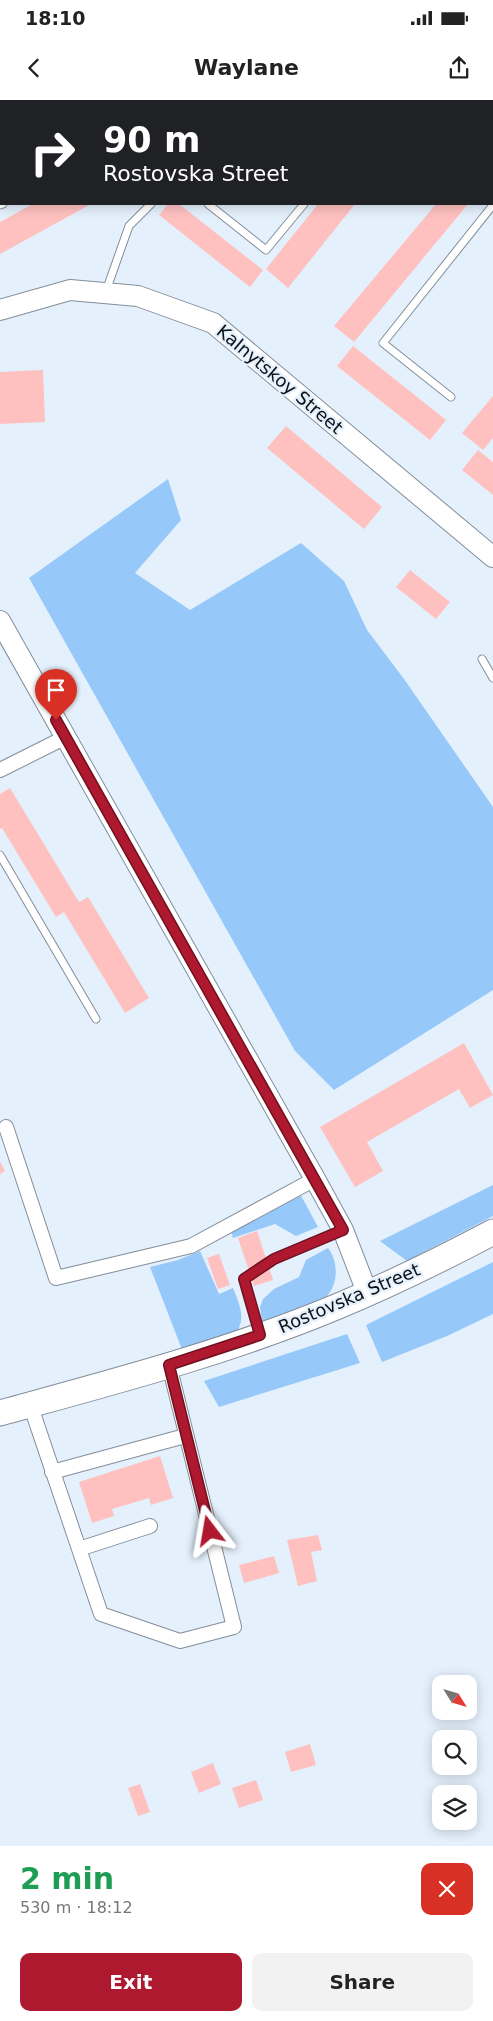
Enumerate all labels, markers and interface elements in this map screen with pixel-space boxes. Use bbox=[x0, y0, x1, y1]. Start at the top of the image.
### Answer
text: 18:10 bbox=[25, 7, 85, 29]
icon: back bbox=[20, 54, 48, 82]
icon: share bbox=[445, 54, 473, 82]
text: Waylane bbox=[194, 55, 299, 80]
icon: right bbox=[20, 120, 85, 185]
text: 90 m bbox=[103, 120, 200, 160]
text: Rostovska Street bbox=[103, 161, 288, 186]
street label: Kalnytskoy Street bbox=[213, 320, 347, 438]
pin bbox=[35, 669, 77, 720]
icon: arrive bbox=[42, 676, 70, 704]
street label: Rostovska Street bbox=[275, 1259, 423, 1337]
position arrow bbox=[183, 1504, 235, 1556]
north arrow bbox=[432, 1675, 478, 1720]
map controls bbox=[432, 1675, 477, 1830]
button: search bbox=[432, 1730, 477, 1775]
button: layers bbox=[432, 1785, 477, 1830]
text: 2 min bbox=[20, 1861, 114, 1896]
button: close bbox=[421, 1863, 473, 1915]
text: 530 m · 18:12 bbox=[20, 1898, 133, 1917]
button: Exit bbox=[20, 1953, 242, 2011]
button: Share bbox=[252, 1953, 473, 2011]

